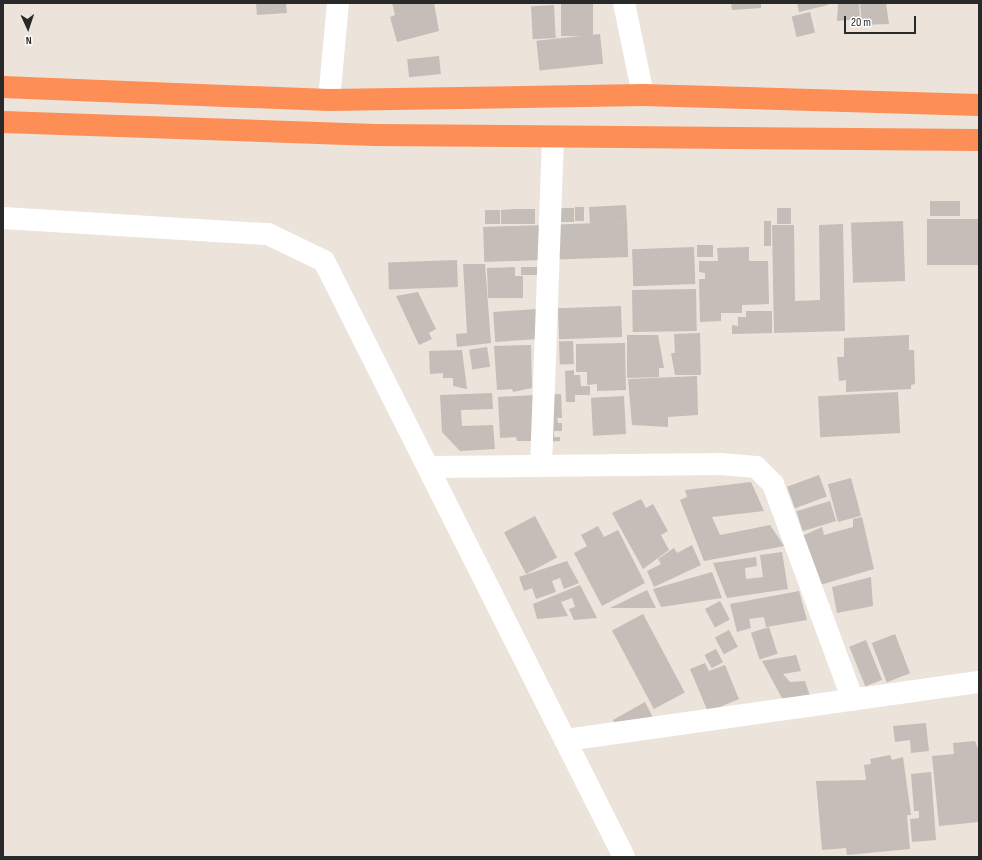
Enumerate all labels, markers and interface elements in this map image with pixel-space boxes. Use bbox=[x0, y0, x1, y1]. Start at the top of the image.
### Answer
north arrow bbox=[8, 8, 48, 48]
scale bar bbox=[846, 8, 918, 34]
text: 20 m bbox=[851, 15, 871, 30]
text: N bbox=[25, 34, 32, 47]

